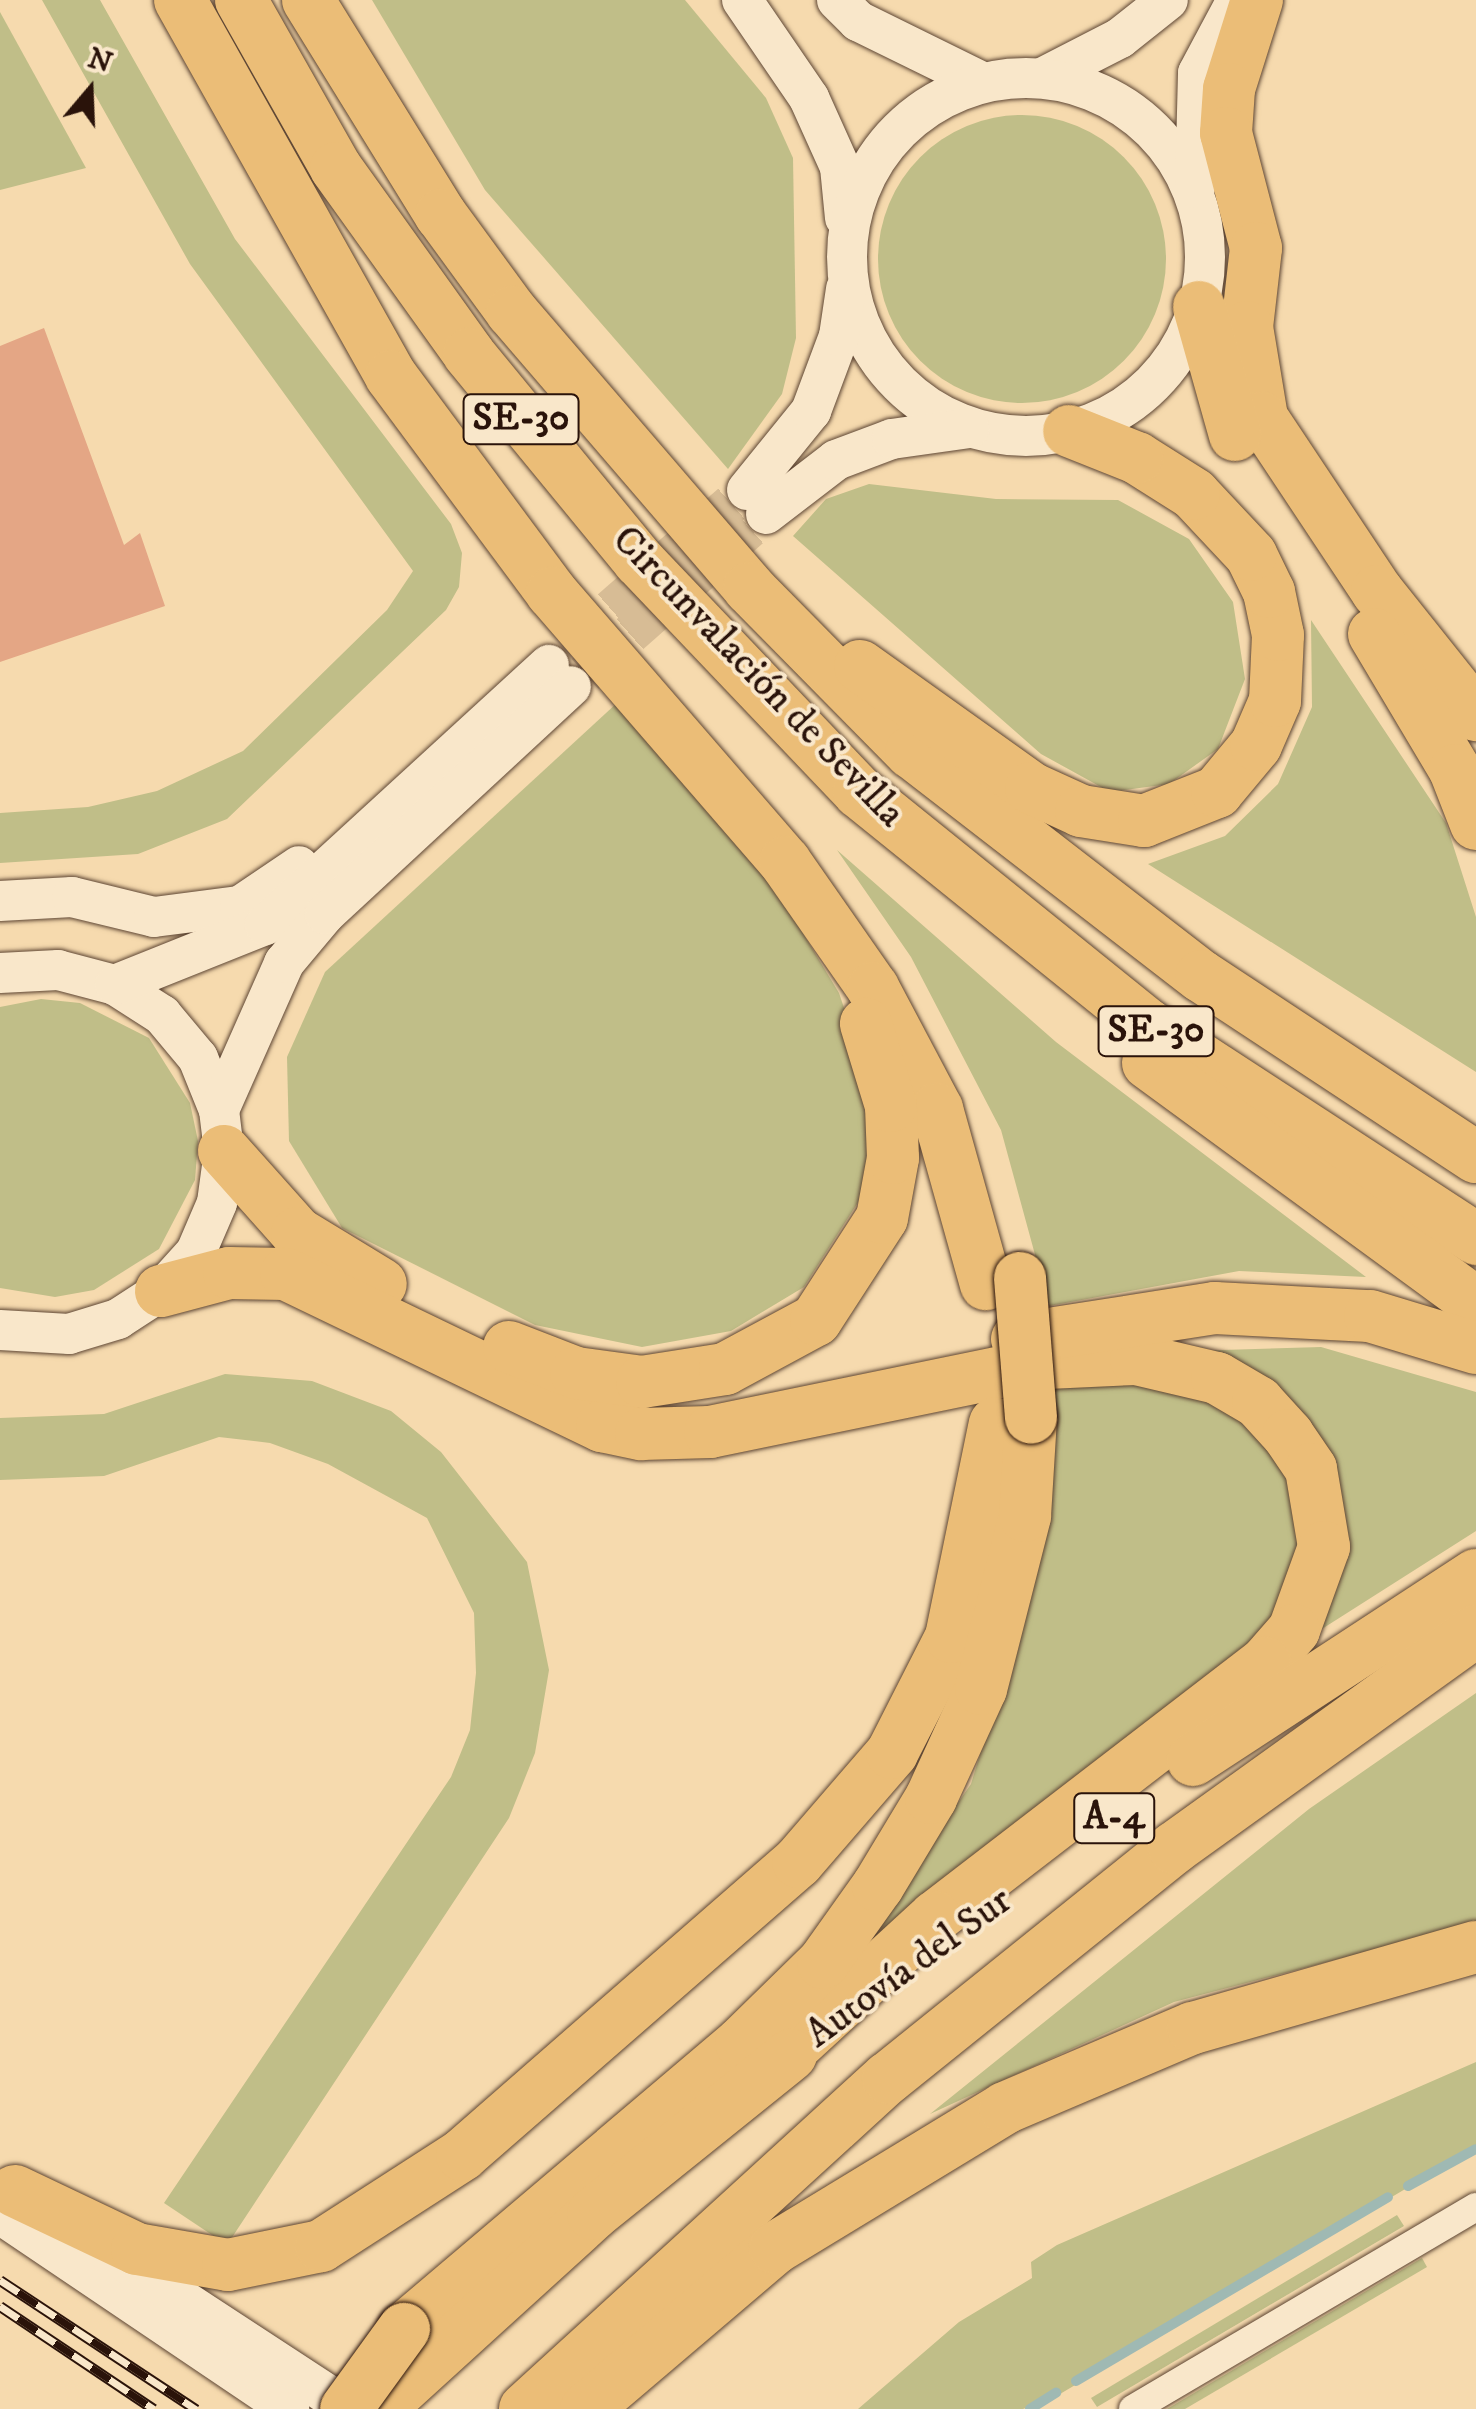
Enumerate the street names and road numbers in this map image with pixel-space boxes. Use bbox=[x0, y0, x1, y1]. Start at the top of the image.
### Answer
road number: SE-30 bbox=[461, 386, 581, 452]
street label: Circunvalación de Sevilla bbox=[602, 516, 914, 838]
road number: SE-30 bbox=[1096, 998, 1216, 1064]
road number: A-4 bbox=[1072, 1785, 1156, 1851]
street label: Autovía del Sur bbox=[797, 1877, 1021, 2059]

